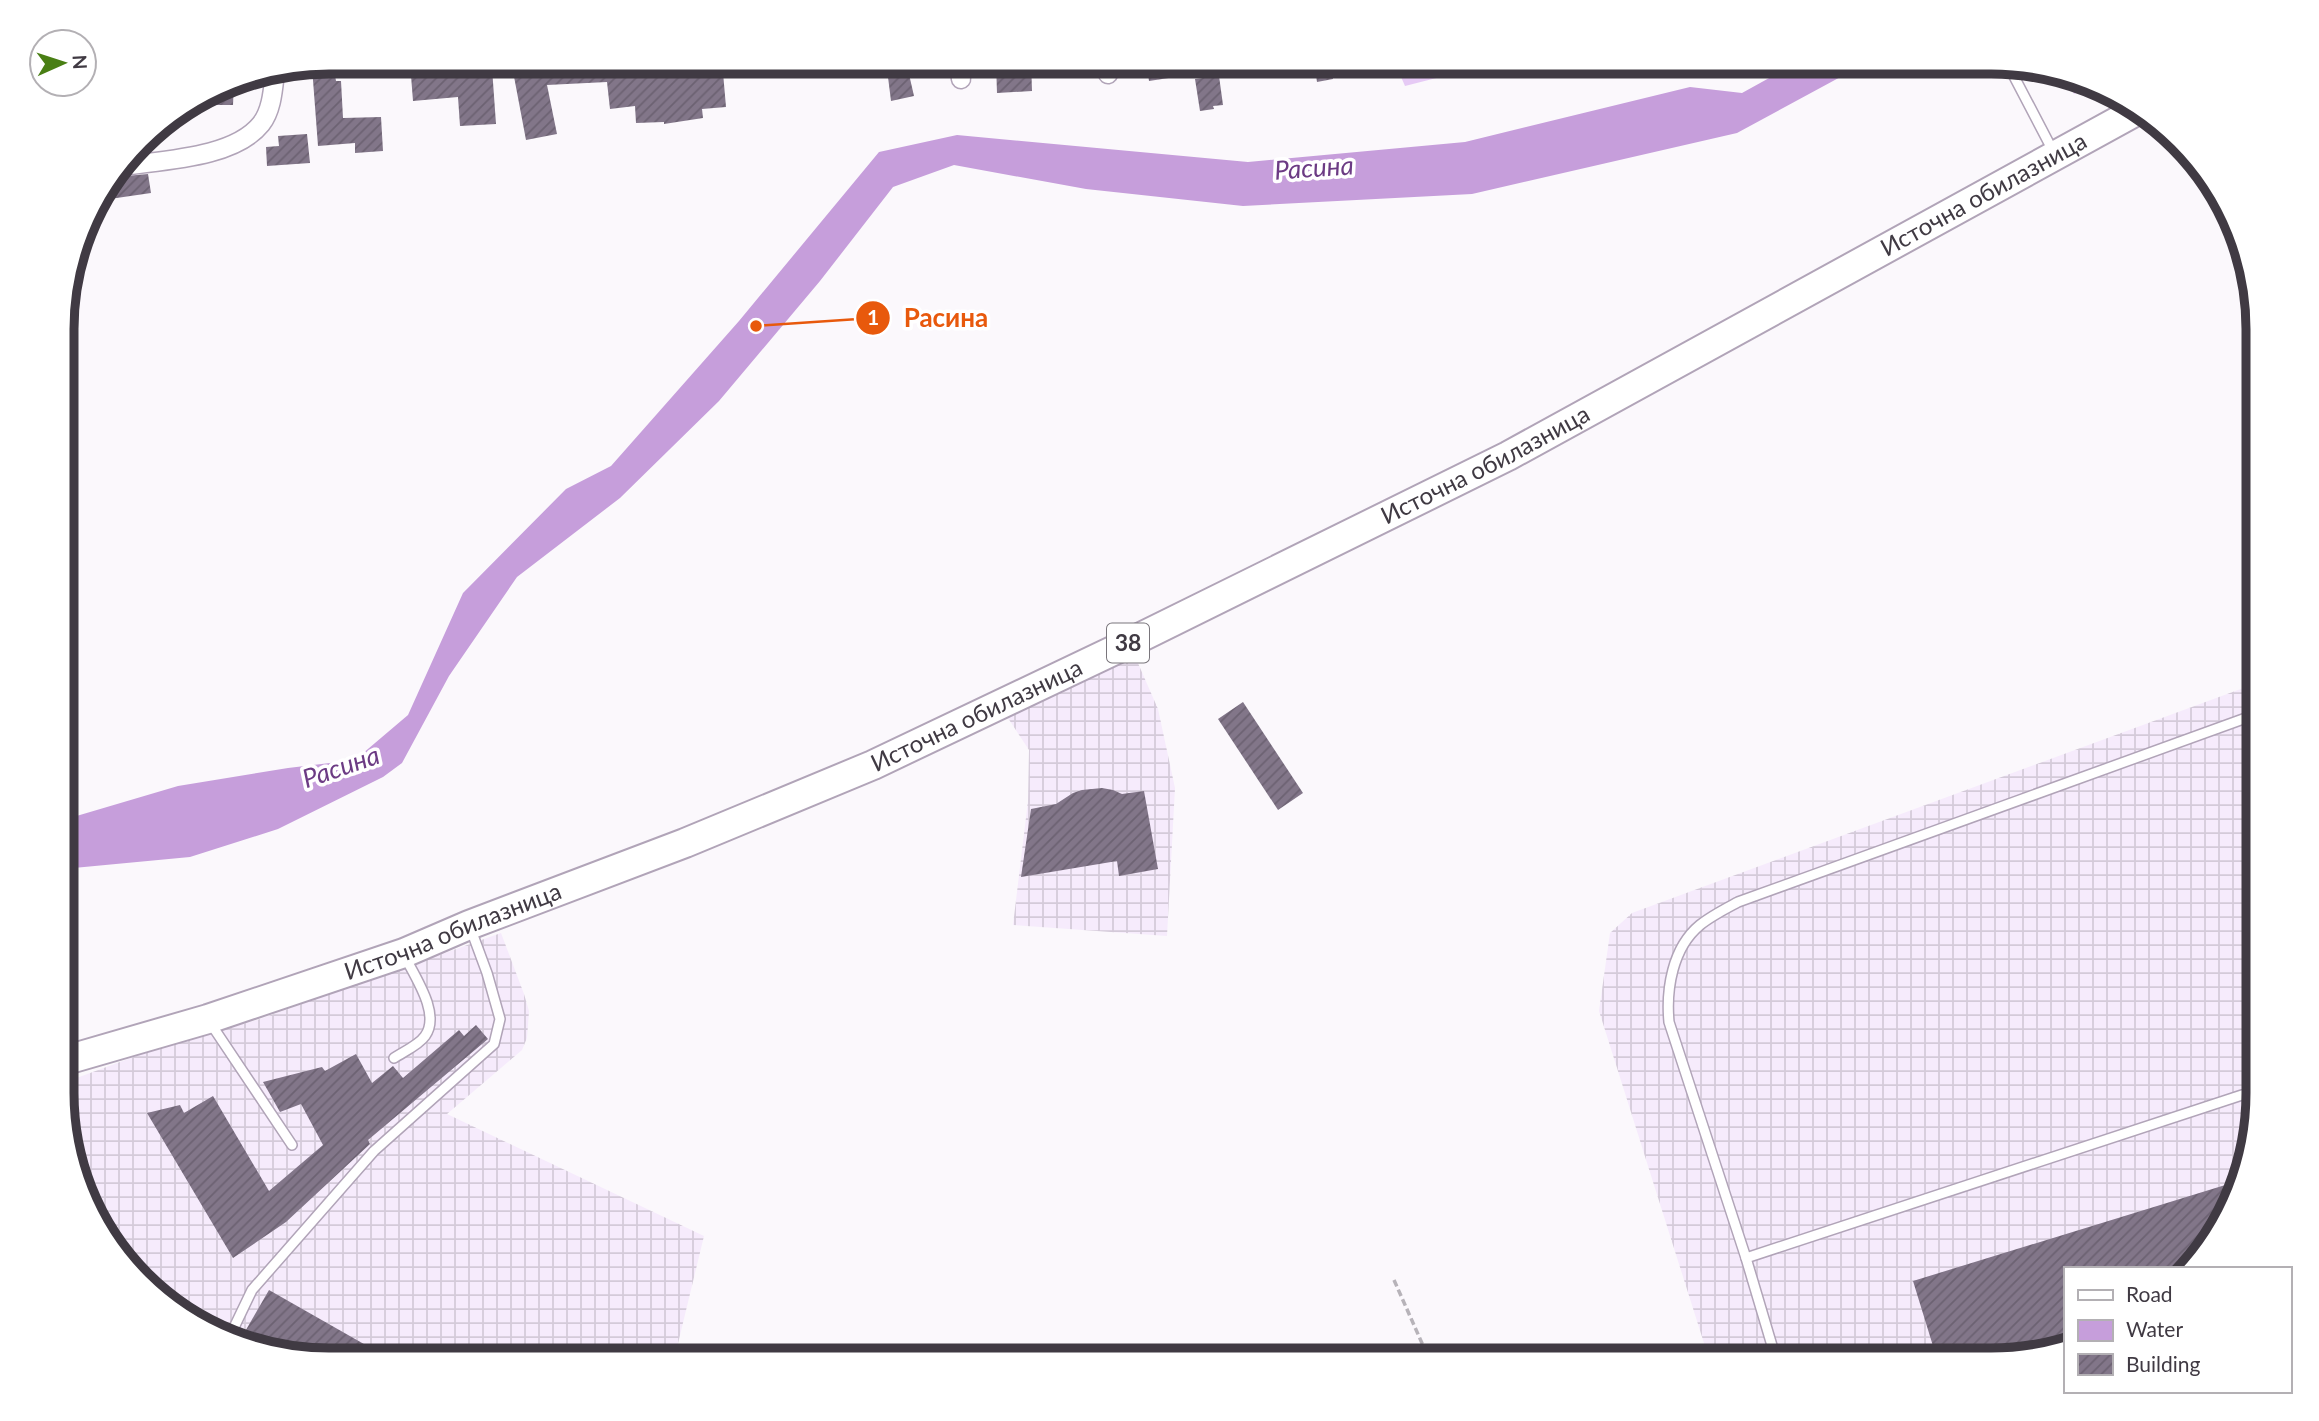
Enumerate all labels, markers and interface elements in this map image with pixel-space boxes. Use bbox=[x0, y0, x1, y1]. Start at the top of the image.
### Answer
north arrow bbox=[28, 28, 98, 98]
text: N bbox=[69, 54, 92, 70]
street label: Источна обилазница bbox=[1875, 125, 2091, 262]
water label: Расина bbox=[1273, 148, 1355, 186]
callout: Расина bbox=[855, 295, 1003, 342]
text: Расина bbox=[904, 301, 988, 333]
text: 1 bbox=[867, 304, 879, 329]
street label: Источна обилазница bbox=[1376, 398, 1594, 529]
road number: 38 bbox=[1107, 624, 1149, 663]
street label: Источна обилазница bbox=[866, 652, 1086, 777]
water label: Расина bbox=[298, 738, 383, 794]
street label: Источна обилазница bbox=[340, 875, 565, 985]
legend bbox=[2064, 1267, 2291, 1393]
text: Road bbox=[2126, 1281, 2173, 1306]
text: Water bbox=[2126, 1316, 2183, 1341]
text: Building bbox=[2126, 1351, 2201, 1376]

